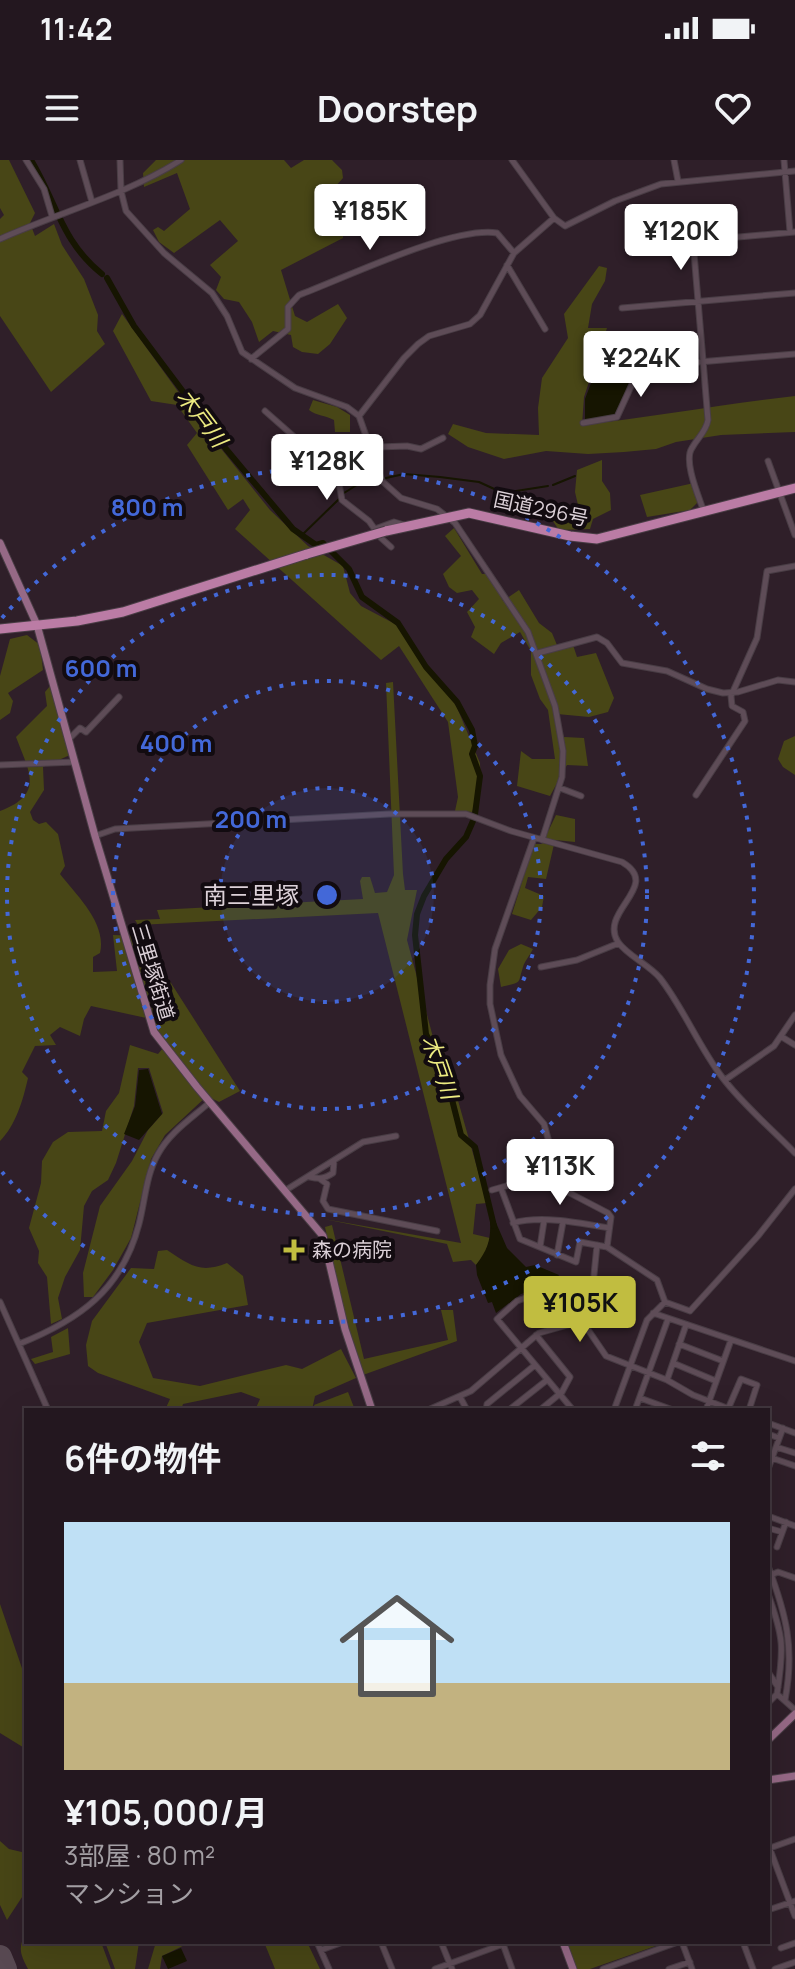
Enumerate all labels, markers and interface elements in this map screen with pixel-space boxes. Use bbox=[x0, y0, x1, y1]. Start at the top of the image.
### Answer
text: 11:42 bbox=[40, 8, 113, 49]
text: Doorstep bbox=[317, 84, 478, 133]
icon: menu bbox=[40, 86, 84, 130]
icon: heart bbox=[711, 86, 755, 130]
pin: ¥185K bbox=[314, 184, 426, 252]
text: ¥185K bbox=[332, 192, 408, 228]
pin: ¥120K bbox=[625, 204, 737, 272]
text: ¥120K bbox=[643, 212, 719, 248]
pin: ¥224K bbox=[585, 331, 697, 399]
text: ¥224K bbox=[602, 339, 681, 375]
water label: 木戸川 bbox=[170, 383, 235, 455]
pin: ¥128K bbox=[271, 434, 383, 502]
text: ¥128K bbox=[289, 442, 365, 478]
street label: 国道296号 bbox=[491, 485, 591, 532]
text: 800 m bbox=[111, 490, 183, 523]
text: 600 m bbox=[65, 651, 137, 684]
text: 400 m bbox=[140, 726, 212, 759]
text: 200 m bbox=[215, 802, 287, 835]
district label: 南三里塚 bbox=[203, 878, 299, 911]
centre of rings bbox=[313, 881, 341, 909]
street label: 三里塚街道 bbox=[126, 920, 181, 1024]
water label: 木戸川 bbox=[415, 1031, 466, 1105]
pin: ¥113K bbox=[504, 1139, 616, 1207]
text: ¥113K bbox=[525, 1147, 595, 1183]
place label: 森の病院 bbox=[312, 1236, 392, 1263]
marker: 森の病院 bbox=[283, 1239, 305, 1261]
pin: ¥105K bbox=[524, 1276, 636, 1344]
text: ¥105K bbox=[542, 1284, 618, 1320]
icon: filters bbox=[686, 1434, 730, 1478]
text: 6件の物件 bbox=[64, 1435, 221, 1481]
icon: home bbox=[325, 1574, 469, 1718]
text: ¥105,000/月 bbox=[64, 1789, 268, 1835]
text: 3部屋 · 80 m² bbox=[64, 1837, 215, 1873]
text: マンション bbox=[64, 1875, 194, 1911]

